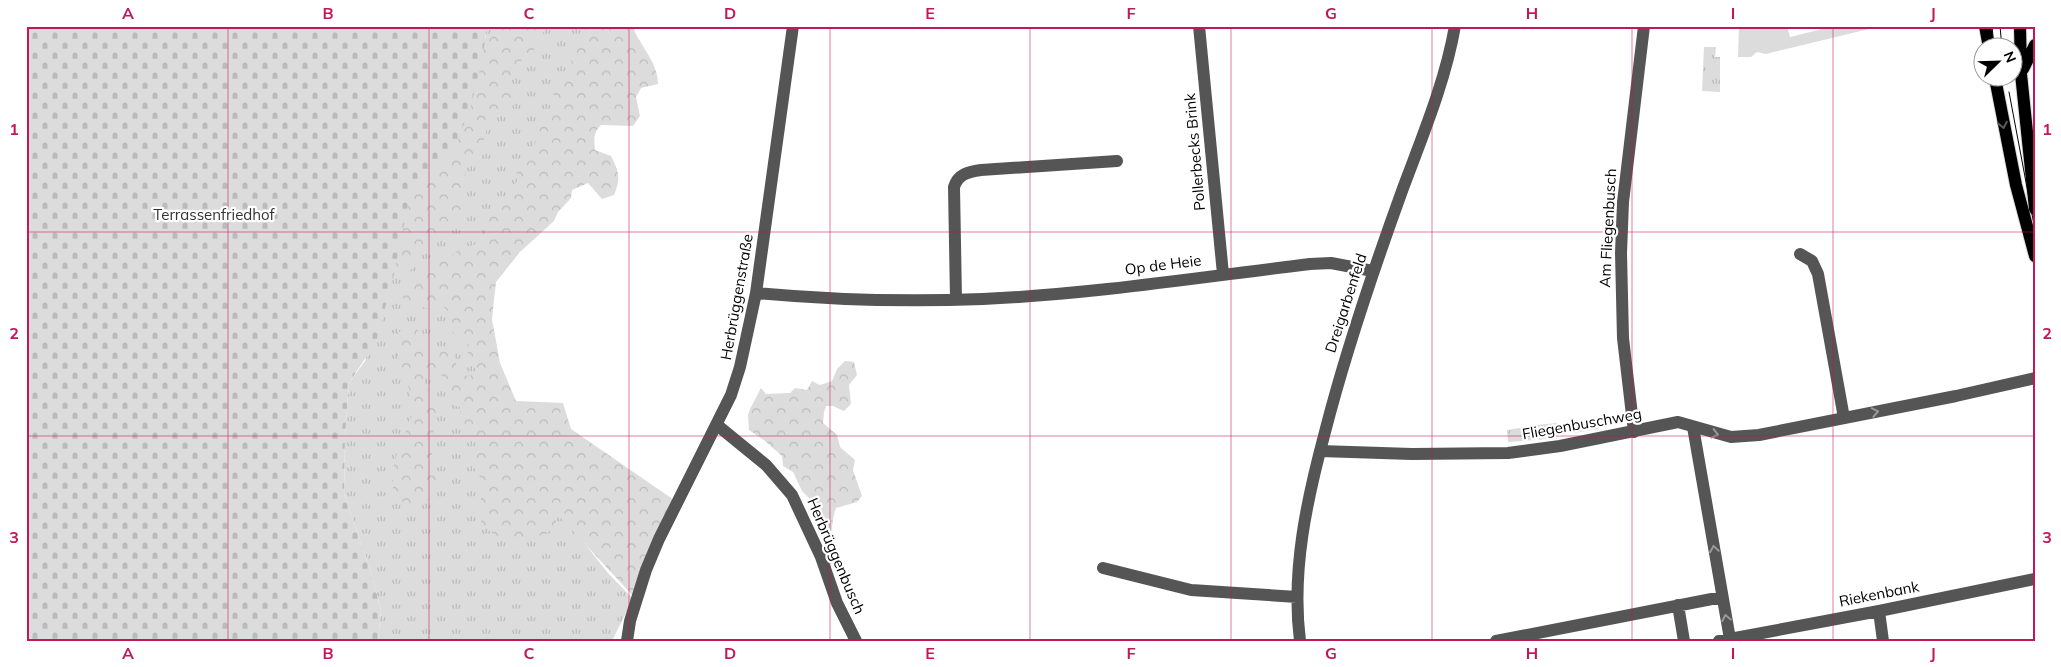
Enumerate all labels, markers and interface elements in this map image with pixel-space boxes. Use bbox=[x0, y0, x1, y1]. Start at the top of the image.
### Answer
text: A bbox=[122, 3, 134, 23]
text: B bbox=[322, 3, 334, 23]
text: C bbox=[524, 3, 535, 23]
text: D bbox=[724, 3, 736, 23]
text: E bbox=[925, 3, 935, 23]
text: F bbox=[1126, 3, 1136, 23]
text: G bbox=[1325, 3, 1337, 23]
text: H bbox=[1526, 3, 1538, 23]
text: I bbox=[1731, 3, 1735, 23]
text: J bbox=[1930, 3, 1936, 23]
north arrow bbox=[1974, 38, 2024, 88]
text: N bbox=[2000, 49, 2020, 65]
street label: Pollerbecks Brink bbox=[1180, 92, 1209, 212]
text: 1 bbox=[9, 119, 19, 139]
text: 1 bbox=[2042, 119, 2052, 139]
one-way arrow bbox=[1998, 121, 2008, 130]
street label: Am Fliegenbusch bbox=[1595, 168, 1620, 288]
park label: Terrassenfriedhof bbox=[153, 205, 276, 224]
street label: Herbrüggenstraße bbox=[716, 232, 757, 362]
street label: Op de Heie bbox=[1124, 250, 1202, 279]
street label: Dreigarbenfeld bbox=[1321, 251, 1371, 355]
text: 2 bbox=[9, 323, 19, 343]
text: 2 bbox=[2042, 323, 2052, 343]
street label: Fliegenbuschweg bbox=[1521, 404, 1643, 443]
one-way arrow bbox=[1870, 407, 1879, 417]
one-way arrow bbox=[1711, 428, 1720, 439]
street label: Herbrüggenbusch bbox=[803, 495, 870, 617]
text: 3 bbox=[9, 527, 19, 547]
text: 3 bbox=[2042, 527, 2052, 547]
one-way arrow bbox=[1709, 545, 1719, 554]
street label: Riekenbank bbox=[1837, 576, 1921, 611]
one-way arrow bbox=[1721, 614, 1731, 623]
text: A bbox=[122, 643, 134, 663]
text: B bbox=[322, 643, 334, 663]
text: C bbox=[524, 643, 535, 663]
text: D bbox=[724, 643, 736, 663]
text: E bbox=[925, 643, 935, 663]
text: F bbox=[1126, 643, 1136, 663]
text: G bbox=[1325, 643, 1337, 663]
text: H bbox=[1526, 643, 1538, 663]
text: I bbox=[1731, 643, 1735, 663]
text: J bbox=[1930, 643, 1936, 663]

